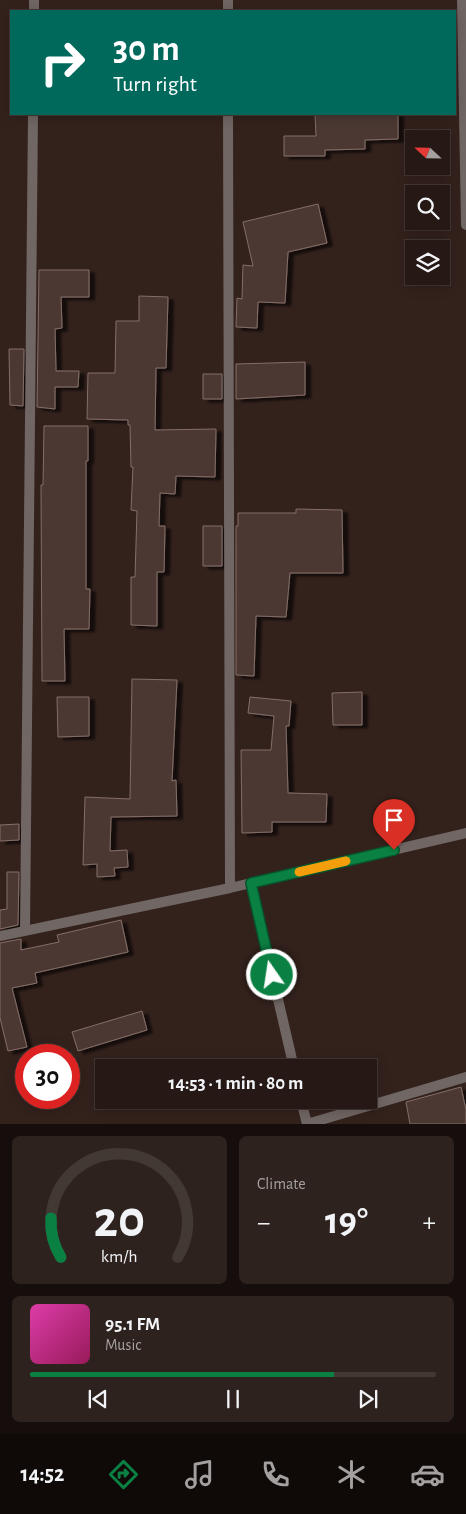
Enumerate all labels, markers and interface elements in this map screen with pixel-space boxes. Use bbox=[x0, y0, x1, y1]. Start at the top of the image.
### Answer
icon: right bbox=[30, 30, 95, 95]
text: 30 m bbox=[113, 32, 180, 67]
text: Turn right bbox=[113, 73, 197, 95]
north arrow bbox=[405, 130, 450, 175]
map controls bbox=[405, 130, 450, 285]
button: search bbox=[405, 185, 450, 230]
button: layers bbox=[405, 240, 450, 285]
pin bbox=[373, 799, 415, 850]
icon: arrive bbox=[380, 806, 408, 834]
position arrow bbox=[245, 948, 297, 1000]
speed limit sign: 30 bbox=[15, 1044, 80, 1109]
text: 14:53 · 1 min · 80 m bbox=[169, 1074, 303, 1093]
text: Climate bbox=[257, 1176, 306, 1192]
text: 20 bbox=[94, 1194, 145, 1246]
text: 19° bbox=[325, 1203, 368, 1241]
text: − bbox=[257, 1209, 270, 1237]
text: + bbox=[423, 1209, 436, 1237]
text: km/h bbox=[101, 1248, 138, 1266]
text: 95.1 FM bbox=[105, 1315, 160, 1334]
text: Music bbox=[105, 1337, 141, 1353]
icon: previous bbox=[84, 1385, 112, 1413]
icon: pause bbox=[219, 1385, 247, 1413]
icon: next bbox=[354, 1385, 382, 1413]
icon: directions bbox=[106, 1457, 141, 1492]
icon: music bbox=[182, 1457, 217, 1492]
icon: phone bbox=[258, 1457, 293, 1492]
icon: climate bbox=[334, 1457, 369, 1492]
icon: car bbox=[410, 1457, 445, 1492]
text: 14:52 bbox=[21, 1463, 64, 1485]

